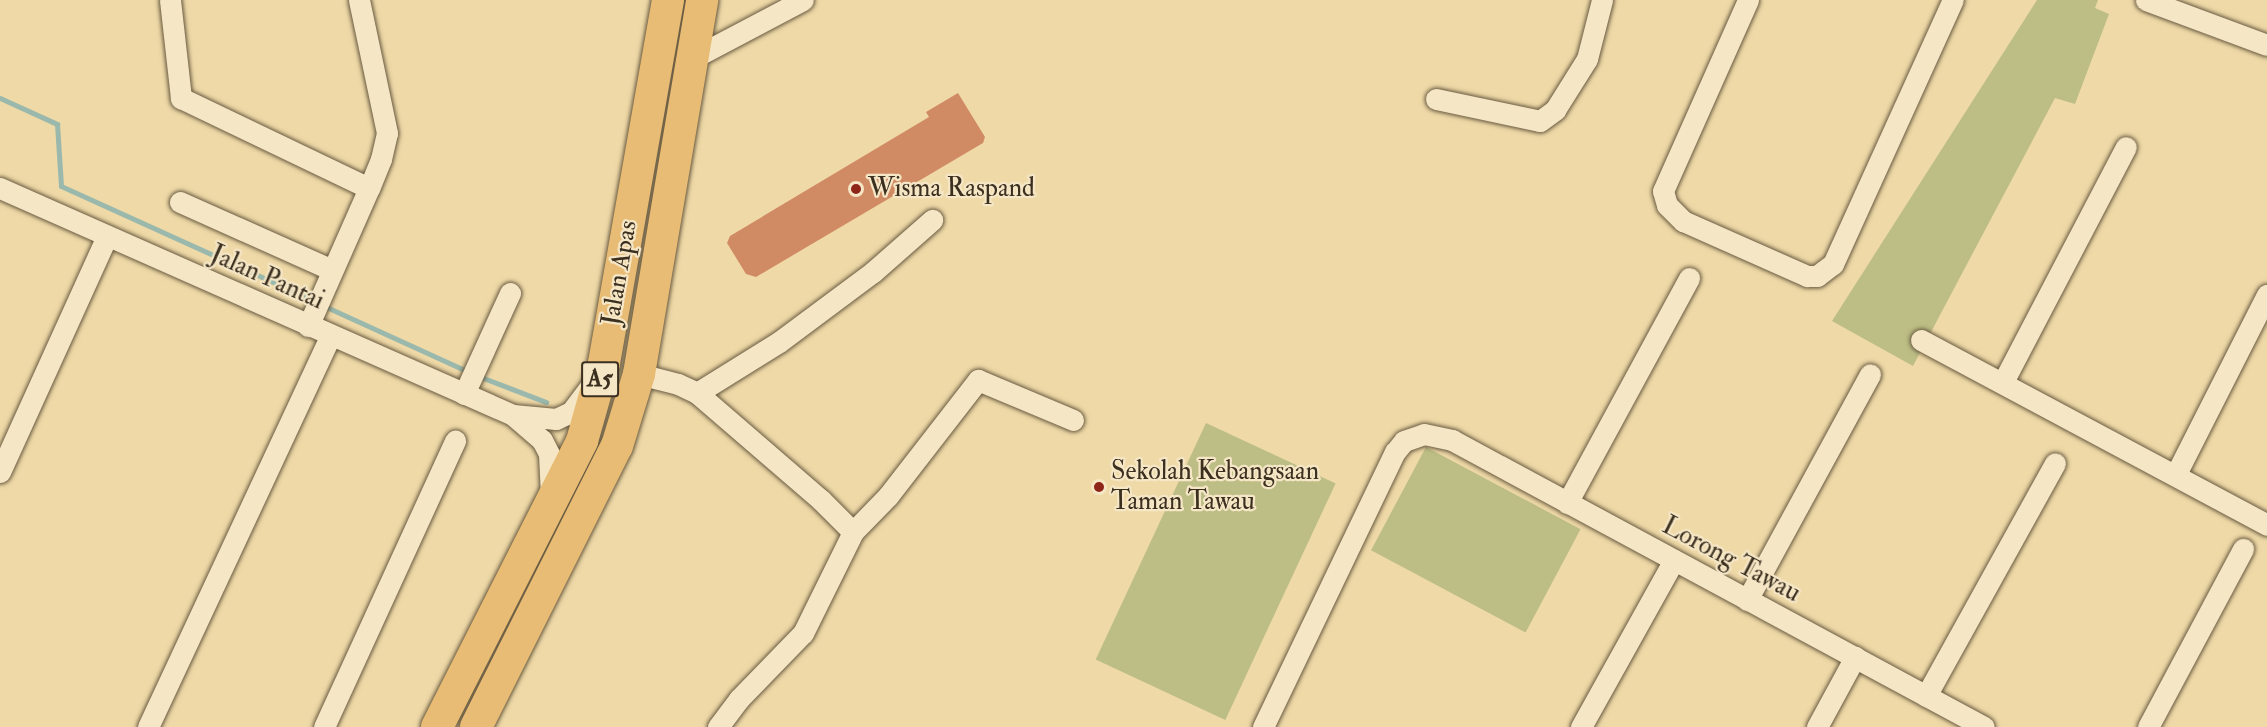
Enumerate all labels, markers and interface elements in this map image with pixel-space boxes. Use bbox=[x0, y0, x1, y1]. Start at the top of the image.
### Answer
place label: Wisma Raspand bbox=[868, 173, 1035, 205]
marker: Wisma Raspand bbox=[849, 182, 863, 196]
street label: Jalan Apas bbox=[595, 218, 645, 328]
street label: Jalan Pantai bbox=[205, 239, 329, 317]
road number: A5 bbox=[580, 358, 620, 400]
place label: Sekolah Kebangsaan Taman Tawau bbox=[1111, 456, 1319, 518]
marker: Sekolah Kebangsaan Taman Tawau bbox=[1092, 480, 1106, 494]
street label: Lorong Tawau bbox=[1656, 511, 1806, 609]

